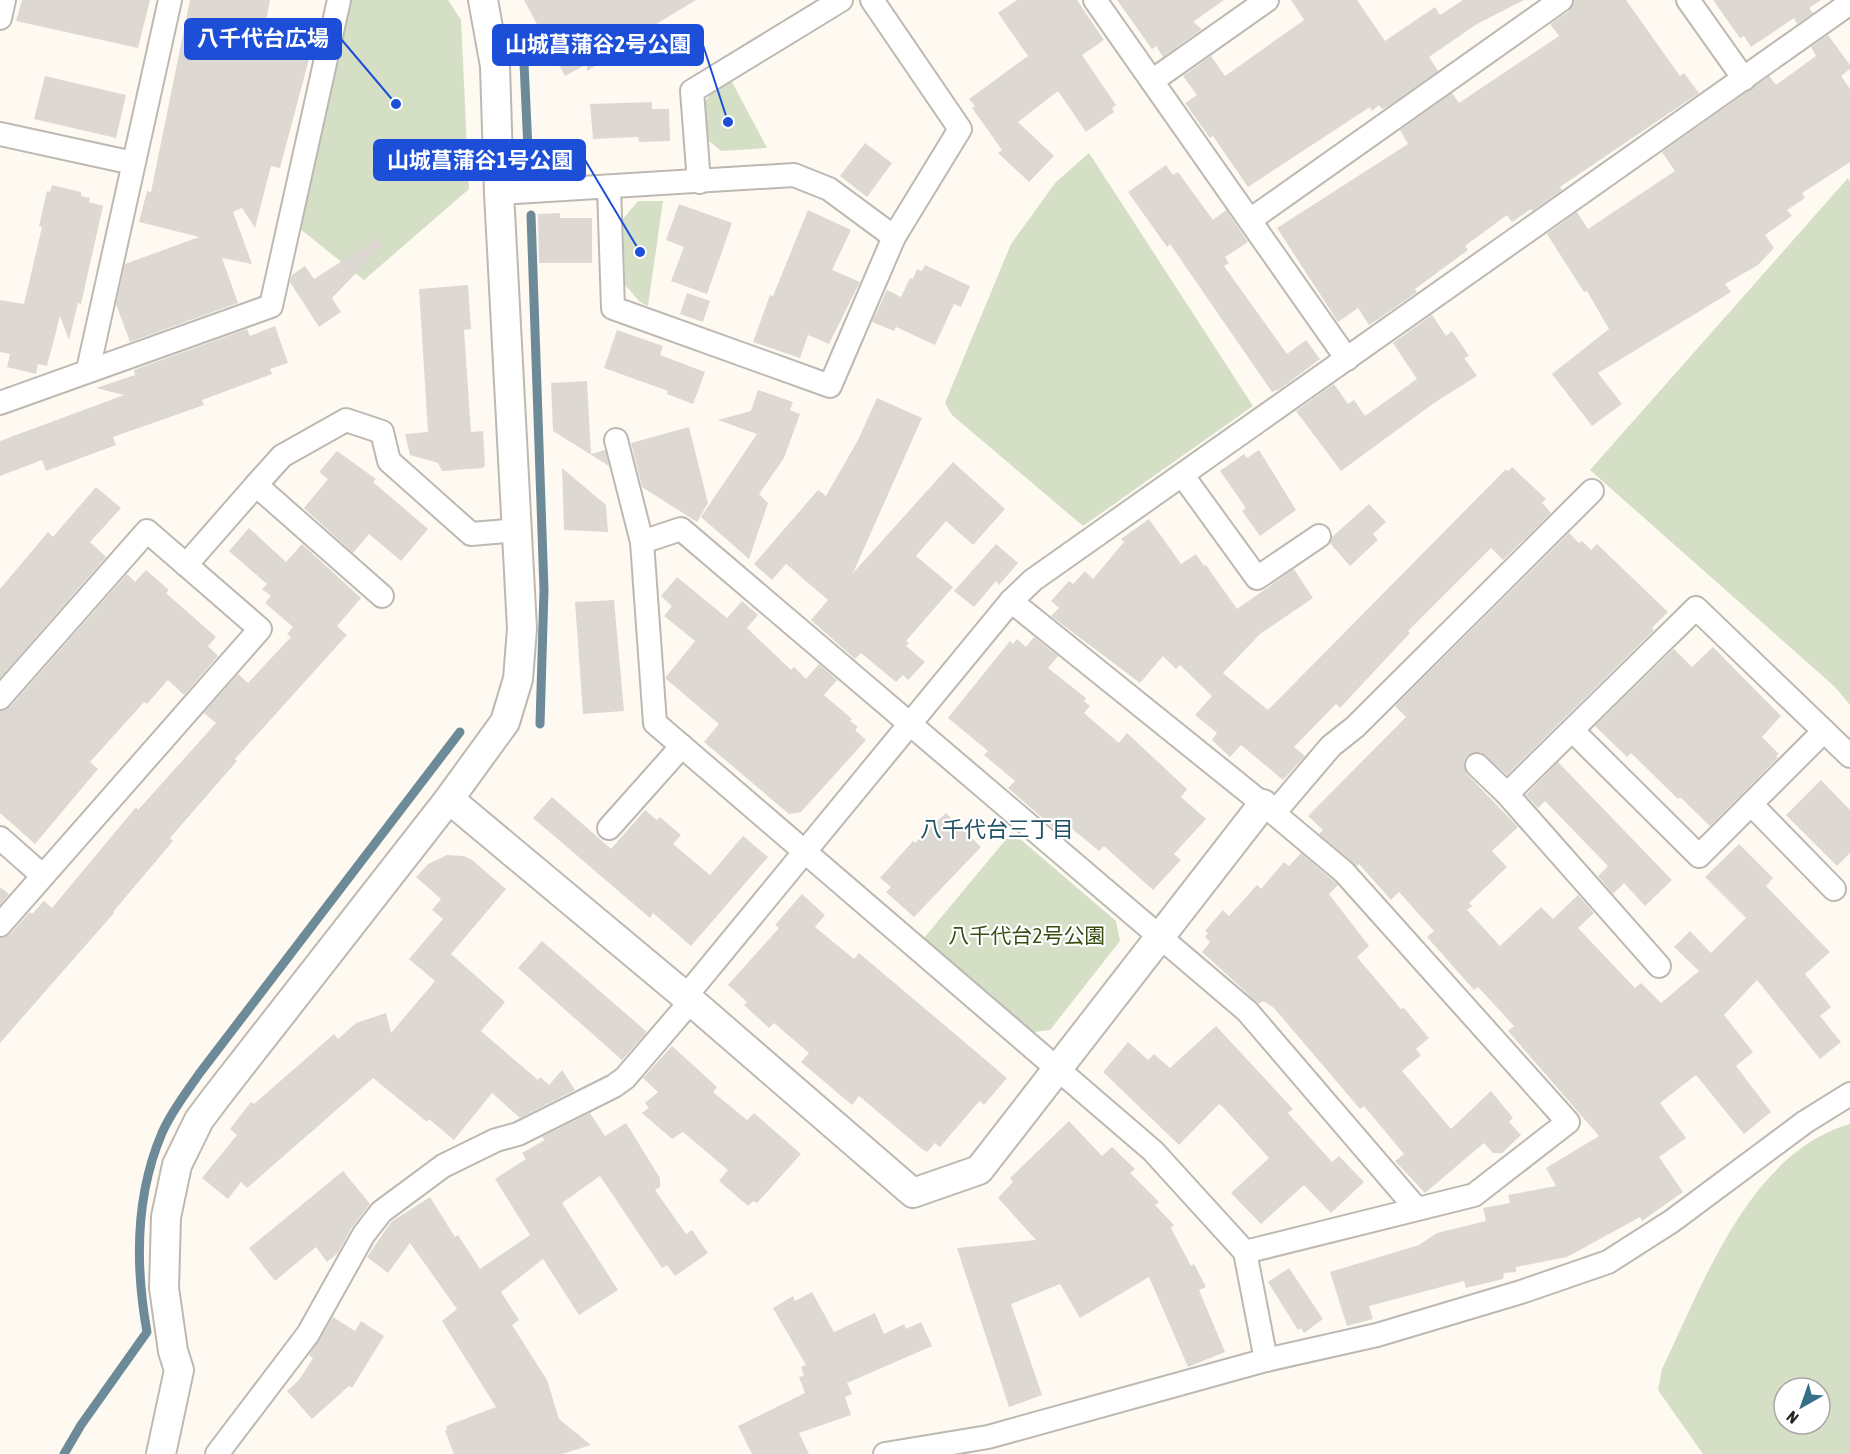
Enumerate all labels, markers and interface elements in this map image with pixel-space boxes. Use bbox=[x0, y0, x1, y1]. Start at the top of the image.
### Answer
callout: 八千代台広場 bbox=[185, 19, 341, 59]
text: 八千代台広場 bbox=[197, 25, 329, 51]
callout: 山城菖蒲谷2号公園 bbox=[493, 25, 703, 65]
text: 山城菖蒲谷2号公園 bbox=[505, 31, 691, 57]
callout: 山城菖蒲谷1号公園 bbox=[374, 140, 585, 180]
text: 山城菖蒲谷1号公園 bbox=[387, 147, 573, 173]
district label: 八千代台三丁目 bbox=[920, 816, 1074, 842]
park label: 八千代台2号公園 bbox=[949, 923, 1105, 947]
north arrow bbox=[1772, 1376, 1832, 1436]
text: N bbox=[1783, 1408, 1802, 1427]

